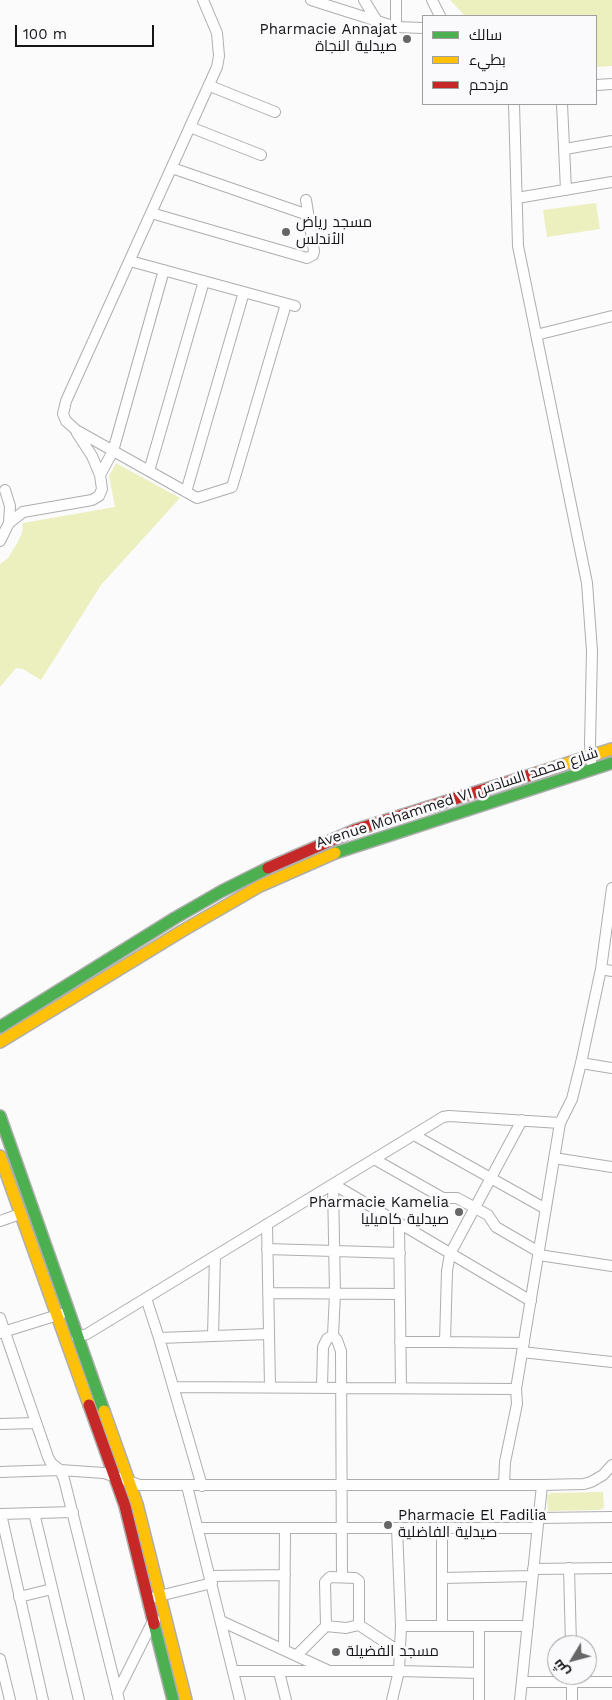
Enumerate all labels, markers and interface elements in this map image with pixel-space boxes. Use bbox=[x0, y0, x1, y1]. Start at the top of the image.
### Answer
scale bar bbox=[18, 15, 156, 47]
legend bbox=[422, 15, 597, 105]
place label: Pharmacie Annajat صيدلية النجاة bbox=[260, 21, 397, 56]
text: 100 m bbox=[23, 25, 67, 43]
text: سالك bbox=[469, 26, 502, 44]
marker: Pharmacie Annajat صيدلية النجاة bbox=[401, 33, 413, 45]
text: بطيء bbox=[469, 51, 506, 69]
text: مزدحم bbox=[469, 76, 509, 94]
place label: مسجد رياض الأندلس bbox=[296, 214, 372, 249]
marker: مسجد رياض الأندلس bbox=[280, 226, 292, 238]
street label: Avenue Mohammed VI شارع محمد السادس bbox=[314, 744, 600, 852]
place label: Pharmacie Kamelia صيدلية كاميليا bbox=[309, 1194, 449, 1229]
marker: Pharmacie Kamelia صيدلية كاميليا bbox=[453, 1206, 465, 1218]
place label: Pharmacie El Fadilia صيدلية الفاضلية bbox=[398, 1507, 547, 1542]
marker: Pharmacie El Fadilia صيدلية الفاضلية bbox=[382, 1519, 394, 1531]
north arrow bbox=[547, 1635, 597, 1685]
place label: مسجد الفضيلة bbox=[346, 1643, 439, 1661]
marker: مسجد الفضيلة bbox=[330, 1646, 342, 1658]
text: ش bbox=[549, 1656, 573, 1680]

